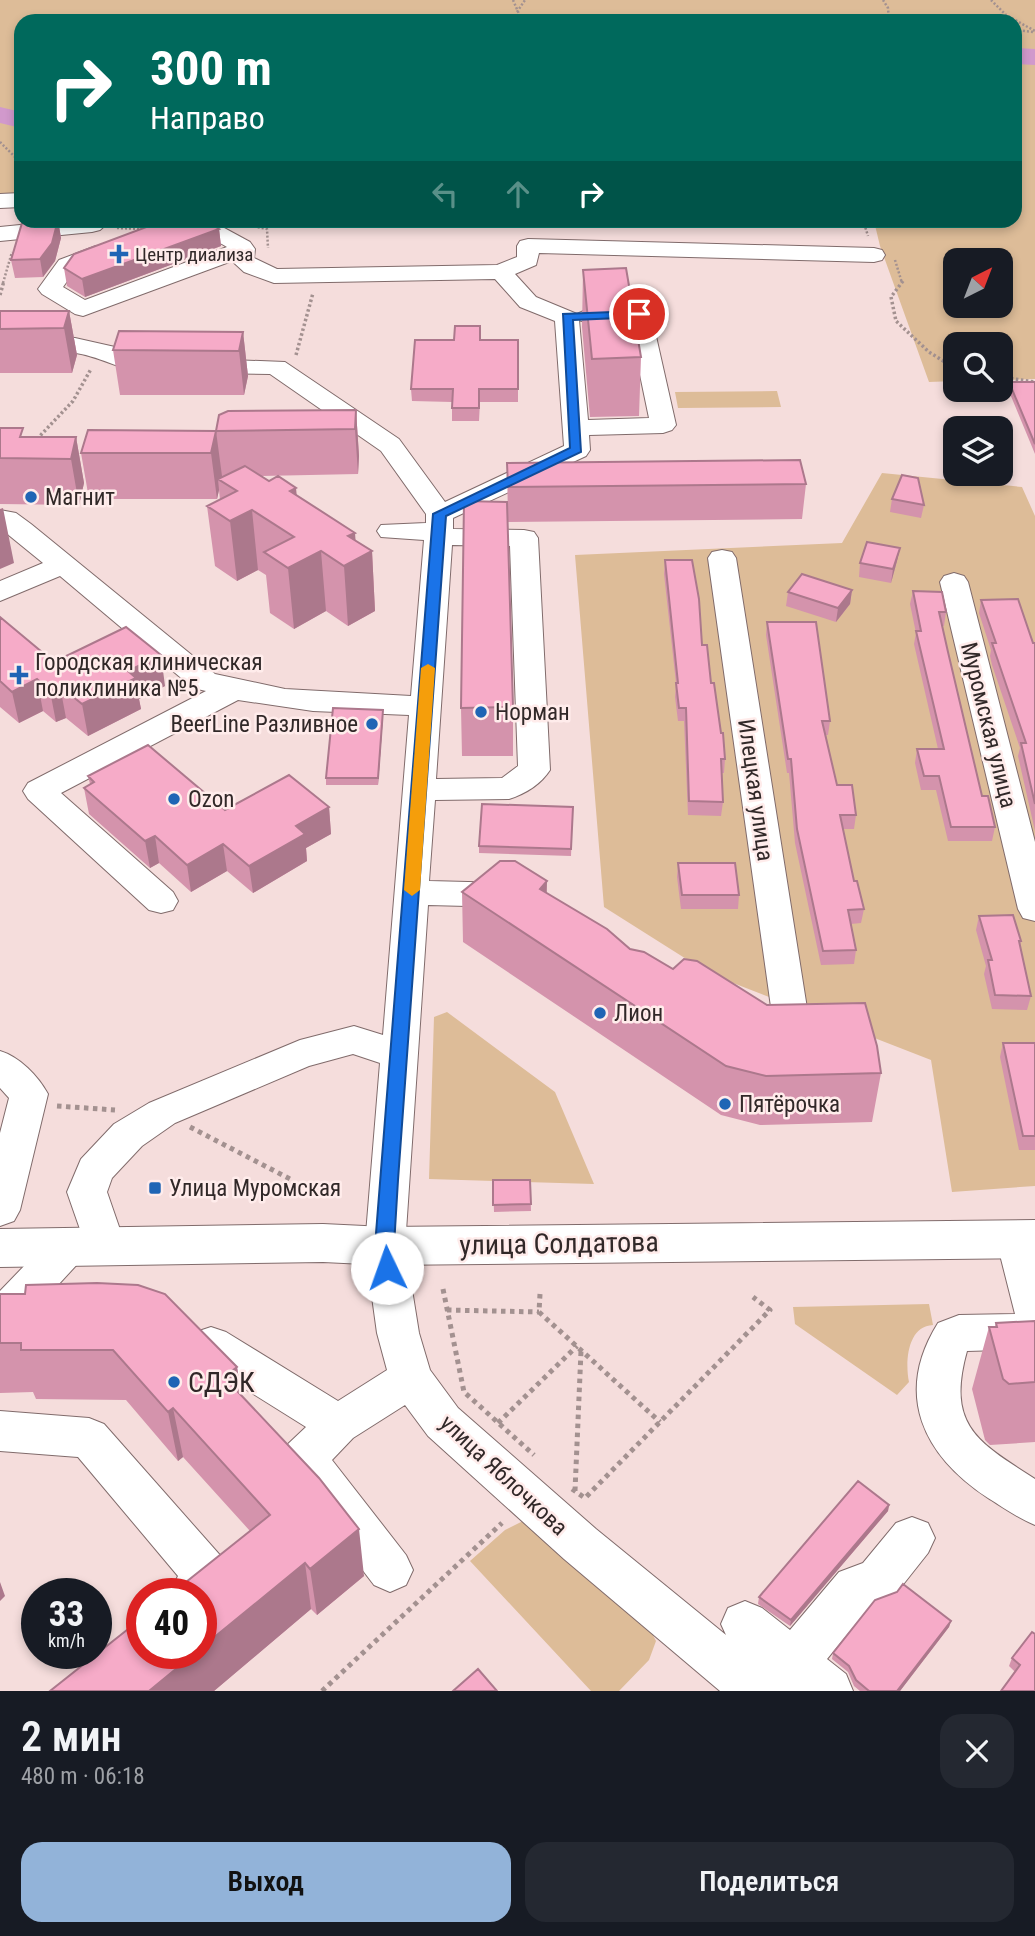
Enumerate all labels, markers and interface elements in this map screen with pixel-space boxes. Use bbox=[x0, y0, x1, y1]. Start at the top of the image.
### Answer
text: 300 m bbox=[150, 40, 272, 97]
icon: right bbox=[35, 42, 126, 133]
text: Направо bbox=[150, 99, 265, 137]
icon: left bbox=[426, 175, 464, 213]
icon: ahead bbox=[499, 175, 537, 213]
icon: right bbox=[572, 175, 610, 213]
place label: Центр диализа bbox=[135, 243, 253, 266]
marker: Центр диализа bbox=[109, 244, 129, 264]
north arrow bbox=[943, 248, 1013, 318]
map controls bbox=[943, 248, 1013, 486]
pin bbox=[609, 284, 669, 344]
icon: arrive bbox=[620, 295, 658, 333]
button: search bbox=[943, 332, 1013, 402]
button: layers bbox=[943, 416, 1013, 486]
place label: Магнит bbox=[45, 484, 115, 511]
marker: Магнит bbox=[23, 489, 39, 505]
street label: Муромская улица bbox=[955, 640, 1022, 811]
place label: Городская клиническая поликлиника №5 bbox=[35, 649, 263, 702]
marker: Городская клиническая поликлиника №5 bbox=[9, 665, 29, 685]
place label: Норман bbox=[495, 699, 570, 726]
marker: Норман bbox=[473, 704, 489, 720]
place label: BeerLine Разливное bbox=[170, 711, 358, 738]
marker: BeerLine Разливное bbox=[364, 716, 380, 732]
street label: Илецкая улица bbox=[732, 717, 779, 863]
place label: Ozon bbox=[188, 786, 234, 813]
marker: Ozon bbox=[166, 791, 182, 807]
place label: Лион bbox=[614, 1000, 663, 1027]
marker: Лион bbox=[592, 1005, 608, 1021]
place label: Пятёрочка bbox=[739, 1091, 840, 1118]
marker: Пятёрочка bbox=[717, 1096, 733, 1112]
place label: Улица Муромская bbox=[169, 1175, 341, 1202]
marker: Улица Муромская bbox=[147, 1180, 163, 1196]
street label: улица Солдатова bbox=[459, 1225, 659, 1262]
position arrow bbox=[350, 1231, 424, 1305]
place label: СДЭК bbox=[188, 1366, 255, 1399]
marker: СДЭК bbox=[166, 1374, 182, 1390]
street label: улица Яблочкова bbox=[434, 1409, 573, 1541]
speed limit sign: 40 bbox=[126, 1578, 217, 1669]
text: 33 bbox=[49, 1594, 84, 1635]
text: km/h bbox=[48, 1630, 85, 1651]
text: 2 мин bbox=[21, 1712, 122, 1761]
button: close bbox=[940, 1714, 1014, 1788]
text: 480 m · 06:18 bbox=[21, 1763, 145, 1790]
button: Выход bbox=[21, 1842, 511, 1922]
button: Поделиться bbox=[525, 1842, 1014, 1922]

